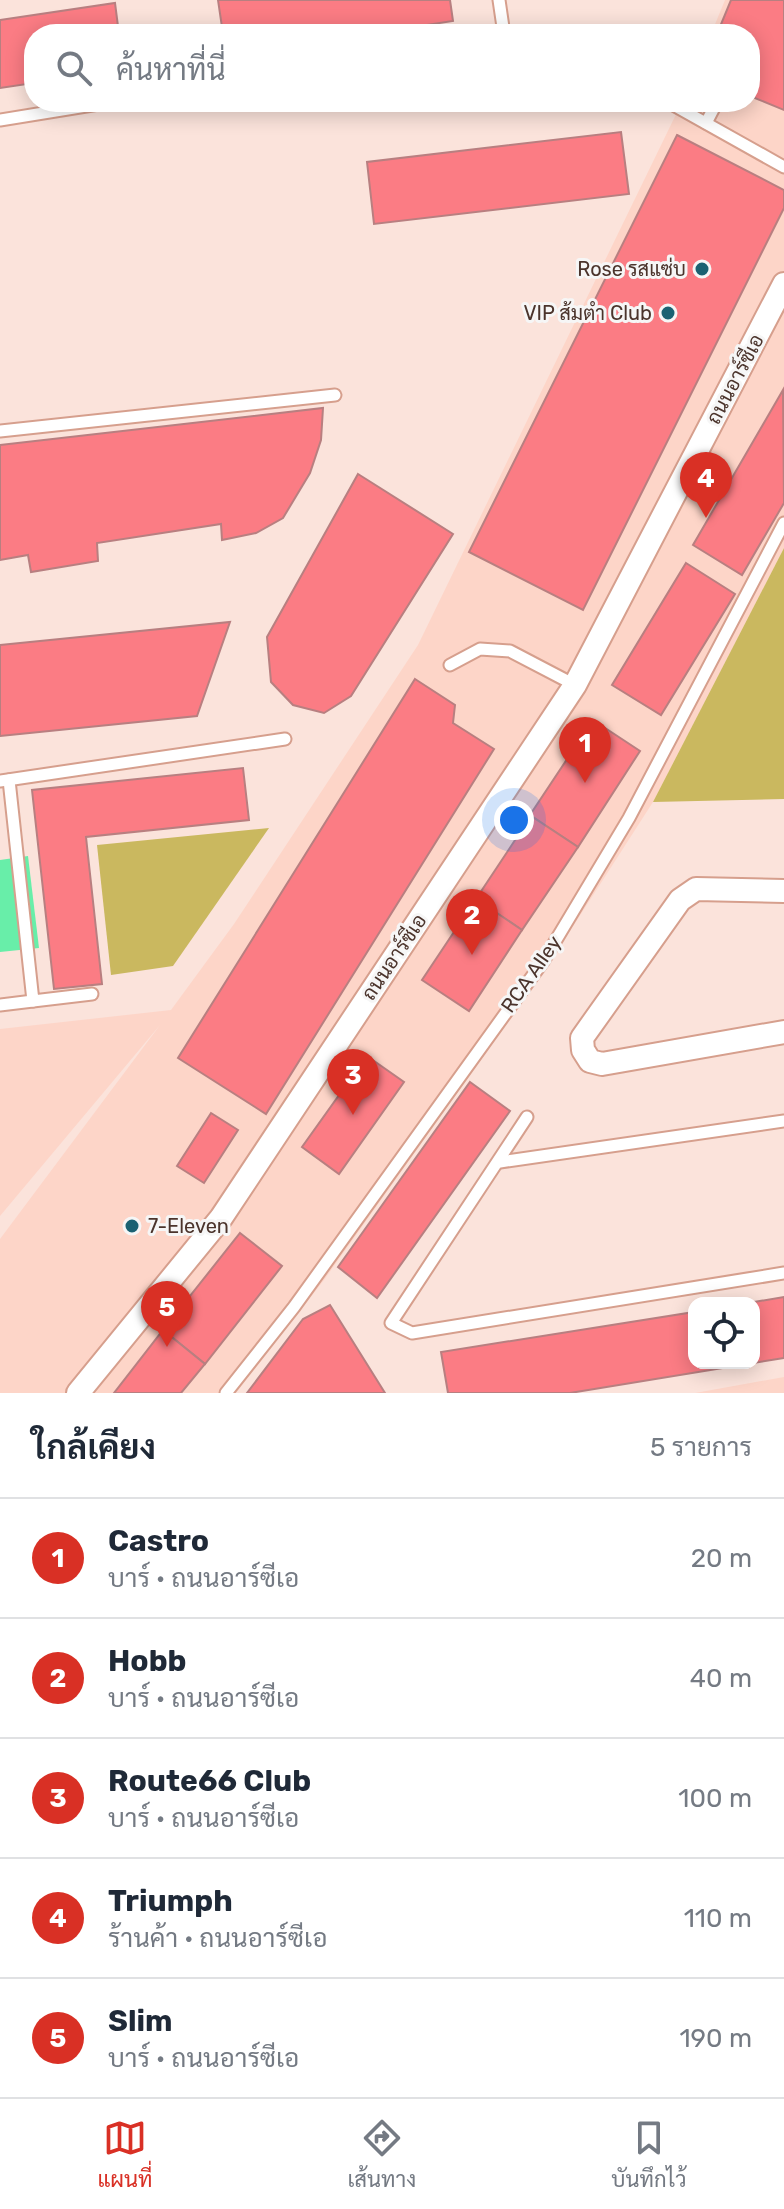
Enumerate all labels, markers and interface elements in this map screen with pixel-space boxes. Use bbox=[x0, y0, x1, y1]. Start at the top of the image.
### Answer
search box bbox=[24, 24, 760, 112]
icon: search bbox=[52, 46, 96, 90]
text: ค้นหาที่นี่ bbox=[116, 52, 226, 88]
place label: Rose รสแซ่บ bbox=[577, 257, 686, 281]
marker: Rose รสแซ่บ bbox=[693, 260, 711, 278]
place label: VIP ส้มตำ Club bbox=[523, 301, 652, 325]
marker: VIP ส้มตำ Club bbox=[659, 304, 677, 322]
street label: ถนนอาร์ซีเอ bbox=[700, 329, 769, 428]
pin: 4 bbox=[680, 452, 732, 518]
pin: 1 bbox=[559, 717, 611, 783]
your location bbox=[494, 800, 534, 840]
pin: 2 bbox=[446, 889, 498, 955]
street label: ถนนอาร์ซีเอ bbox=[355, 908, 431, 1005]
street label: RCA Alley bbox=[496, 931, 566, 1017]
pin: 3 bbox=[327, 1049, 379, 1115]
place label: 7-Eleven bbox=[148, 1214, 229, 1238]
marker: 7-Eleven bbox=[123, 1217, 141, 1235]
pin: 5 bbox=[141, 1281, 193, 1347]
map controls bbox=[688, 1297, 760, 1369]
button: locate bbox=[688, 1297, 760, 1369]
text: ใกล้เคียง bbox=[32, 1427, 156, 1468]
text: 5 รายการ bbox=[650, 1432, 752, 1463]
text: Castro bbox=[108, 1523, 209, 1559]
text: 1 bbox=[52, 1543, 64, 1574]
text: 20 m bbox=[691, 1543, 752, 1574]
text: บาร์ · ถนนอาร์ซีเอ bbox=[108, 1563, 299, 1594]
text: Hobb bbox=[108, 1643, 187, 1679]
text: 2 bbox=[50, 1663, 66, 1694]
text: 40 m bbox=[690, 1663, 752, 1694]
text: บาร์ · ถนนอาร์ซีเอ bbox=[108, 1683, 299, 1714]
text: Route66 Club bbox=[108, 1763, 311, 1799]
text: 3 bbox=[49, 1783, 67, 1814]
text: 100 m bbox=[678, 1783, 752, 1814]
text: บาร์ · ถนนอาร์ซีเอ bbox=[108, 1803, 299, 1834]
text: Triumph bbox=[108, 1883, 233, 1919]
text: 4 bbox=[49, 1903, 67, 1934]
text: 110 m bbox=[684, 1903, 752, 1934]
text: ร้านค้า · ถนนอาร์ซีเอ bbox=[108, 1923, 327, 1954]
text: Slim bbox=[108, 2003, 173, 2039]
text: 5 bbox=[50, 2023, 66, 2054]
text: 190 m bbox=[679, 2023, 752, 2054]
text: บาร์ · ถนนอาร์ซีเอ bbox=[108, 2043, 299, 2074]
tab: แผนที่ bbox=[98, 2116, 152, 2193]
tab: เส้นทาง bbox=[347, 2116, 416, 2193]
tab: บันทึกไว้ bbox=[611, 2116, 686, 2193]

